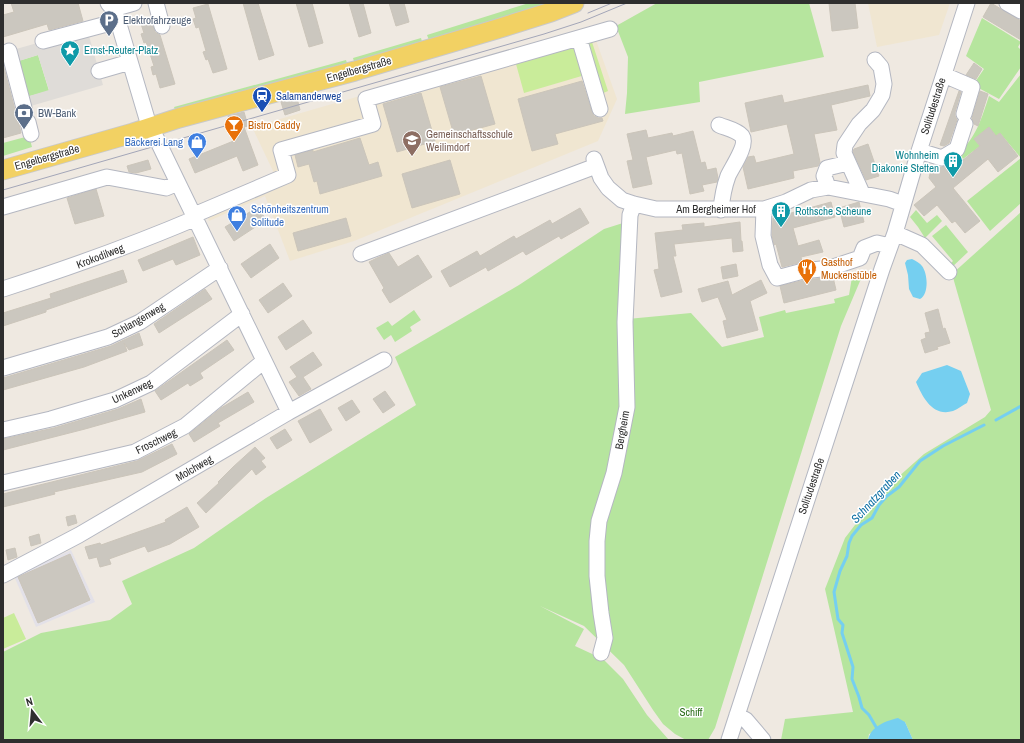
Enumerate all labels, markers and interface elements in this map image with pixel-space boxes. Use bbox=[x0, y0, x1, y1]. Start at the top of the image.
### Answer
parking icon: Elektrofahrzeuge bbox=[98, 9, 120, 37]
place label: Elektrofahrzeuge bbox=[123, 13, 191, 27]
place icon: Ernst-Reuter-Platz bbox=[59, 39, 81, 67]
place label: Ernst-Reuter-Platz bbox=[84, 43, 159, 57]
street label: Engelbergstraße bbox=[325, 53, 393, 85]
street label: Solitudestraße bbox=[917, 76, 949, 136]
station icon: Salamanderweg bbox=[251, 85, 273, 113]
place label: Salamanderweg bbox=[276, 89, 341, 103]
bank icon: BW-Bank bbox=[13, 102, 35, 130]
place label: BW-Bank bbox=[38, 106, 76, 120]
bar icon: Bistro Caddy bbox=[223, 114, 245, 142]
place label: Bistro Caddy bbox=[248, 118, 301, 132]
place label: Gemeinschaftsschule Weilimdorf bbox=[426, 127, 513, 154]
school or university icon: Gemeinschaftsschule Weilimdorf bbox=[401, 129, 423, 157]
shop icon: Bäckerei Lang bbox=[186, 131, 208, 159]
place label: Bäckerei Lang bbox=[125, 135, 183, 149]
street label: Engelbergstraße bbox=[13, 141, 81, 173]
place label: Wohnheim Diakonie Stetten bbox=[872, 148, 939, 175]
building icon: Wohnheim Diakonie Stetten bbox=[942, 150, 964, 178]
building icon: Rothsche Scheune bbox=[770, 200, 792, 228]
place label: Schönheitszentrum Solitude bbox=[251, 202, 329, 229]
street label: Am Bergheimer Hof bbox=[675, 202, 756, 216]
shop icon: Schönheitszentrum Solitude bbox=[226, 204, 248, 232]
place label: Rothsche Scheune bbox=[795, 204, 871, 218]
street label: Krokodilweg bbox=[74, 241, 126, 271]
place label: Gasthof Muckenstüble bbox=[821, 255, 877, 282]
restaurant icon: Gasthof Muckenstüble bbox=[796, 257, 818, 285]
street label: Schlangenweg bbox=[109, 299, 167, 341]
street label: Unkenweg bbox=[110, 376, 154, 406]
street label: Bergheim bbox=[612, 410, 632, 450]
street label: Froschweg bbox=[133, 425, 179, 457]
street label: Molchweg bbox=[173, 452, 215, 484]
street label: Solitudestraße bbox=[795, 456, 827, 516]
water label: Schnatzgraben bbox=[848, 467, 904, 527]
north arrow bbox=[12, 691, 52, 731]
text: N bbox=[24, 694, 34, 709]
park label: Schiff bbox=[680, 705, 703, 719]

